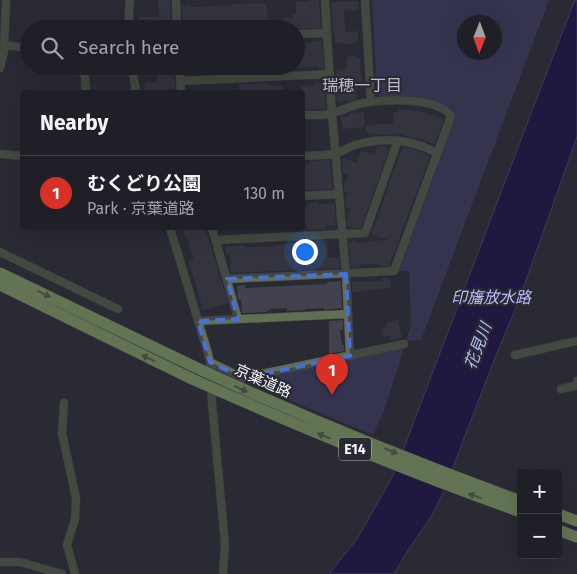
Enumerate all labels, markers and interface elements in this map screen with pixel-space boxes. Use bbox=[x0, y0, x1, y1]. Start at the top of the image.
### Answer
north arrow bbox=[457, 15, 502, 60]
search box bbox=[20, 20, 305, 75]
icon: search bbox=[38, 34, 66, 62]
text: Search here bbox=[78, 36, 179, 59]
district label: 瑞穂一丁目 bbox=[322, 76, 402, 95]
text: Nearby bbox=[40, 110, 108, 136]
text: むくどり公園 bbox=[87, 172, 201, 195]
text: 1 bbox=[52, 184, 60, 203]
text: 130 m bbox=[243, 184, 285, 203]
text: Park · 京葉道路 bbox=[87, 199, 195, 218]
your location bbox=[292, 239, 318, 265]
water label: 印旛放水路 bbox=[451, 288, 533, 307]
one-way arrow bbox=[37, 290, 51, 298]
water label: 花見川 bbox=[461, 318, 496, 372]
one-way arrow bbox=[141, 354, 155, 362]
pin: 1 bbox=[316, 354, 348, 395]
street label: 京葉道路 bbox=[232, 361, 294, 401]
one-way arrow bbox=[234, 385, 248, 393]
one-way arrow bbox=[316, 432, 331, 440]
road number: E14 bbox=[339, 438, 371, 460]
one-way arrow bbox=[384, 447, 399, 455]
map controls bbox=[517, 469, 562, 559]
button: + bbox=[517, 469, 562, 514]
one-way arrow bbox=[467, 492, 482, 500]
button: − bbox=[517, 514, 562, 559]

